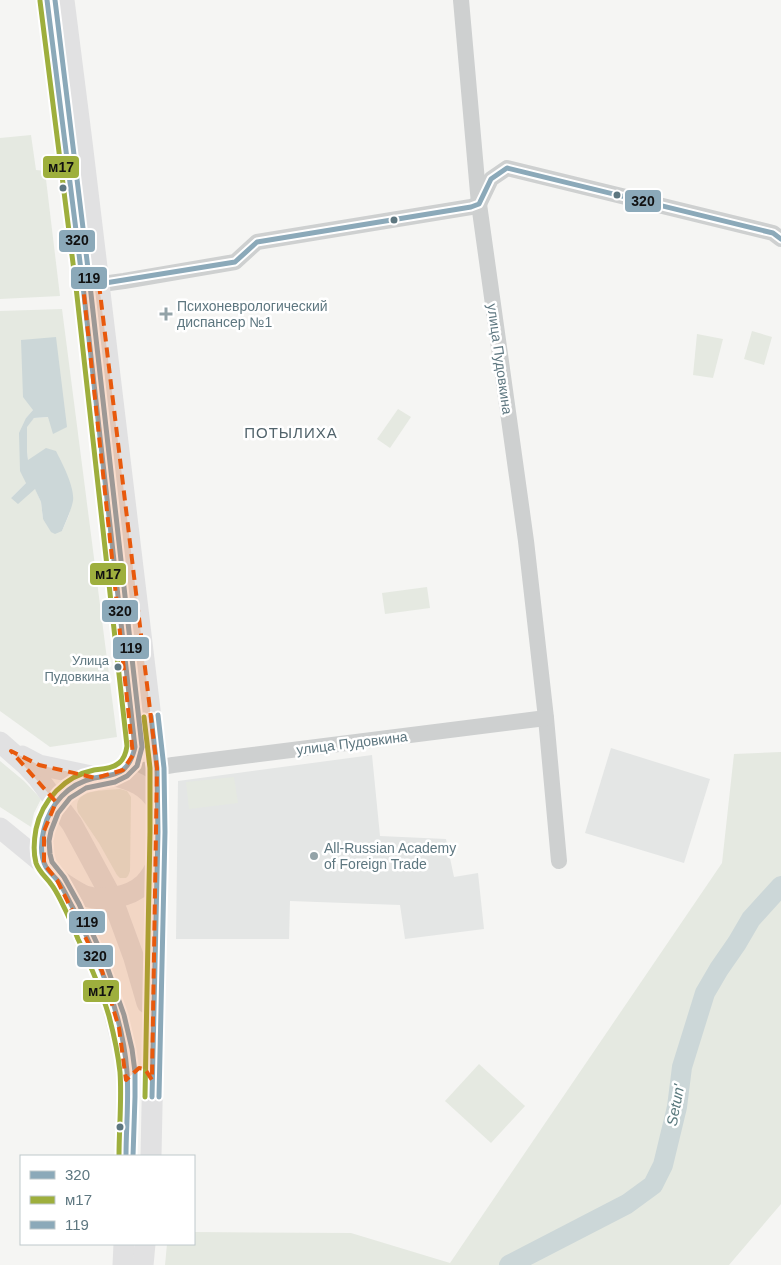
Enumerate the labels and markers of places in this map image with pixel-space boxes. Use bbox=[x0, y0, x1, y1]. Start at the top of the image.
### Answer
unlabelled marker bbox=[58, 183, 68, 193]
unlabelled marker bbox=[612, 190, 622, 200]
unlabelled marker bbox=[389, 215, 399, 225]
place label: Психоневрологический диспансер №1 bbox=[177, 298, 328, 330]
marker: Психоневрологический диспансер №1 bbox=[159, 307, 173, 321]
place label: Улица Пудовкина bbox=[45, 653, 110, 684]
marker: Улица Пудовкина bbox=[113, 662, 123, 672]
place label: All-Russian Academy of Foreign Trade bbox=[324, 840, 456, 872]
marker: All-Russian Academy of Foreign Trade bbox=[308, 850, 320, 862]
unlabelled marker bbox=[115, 1122, 125, 1132]

